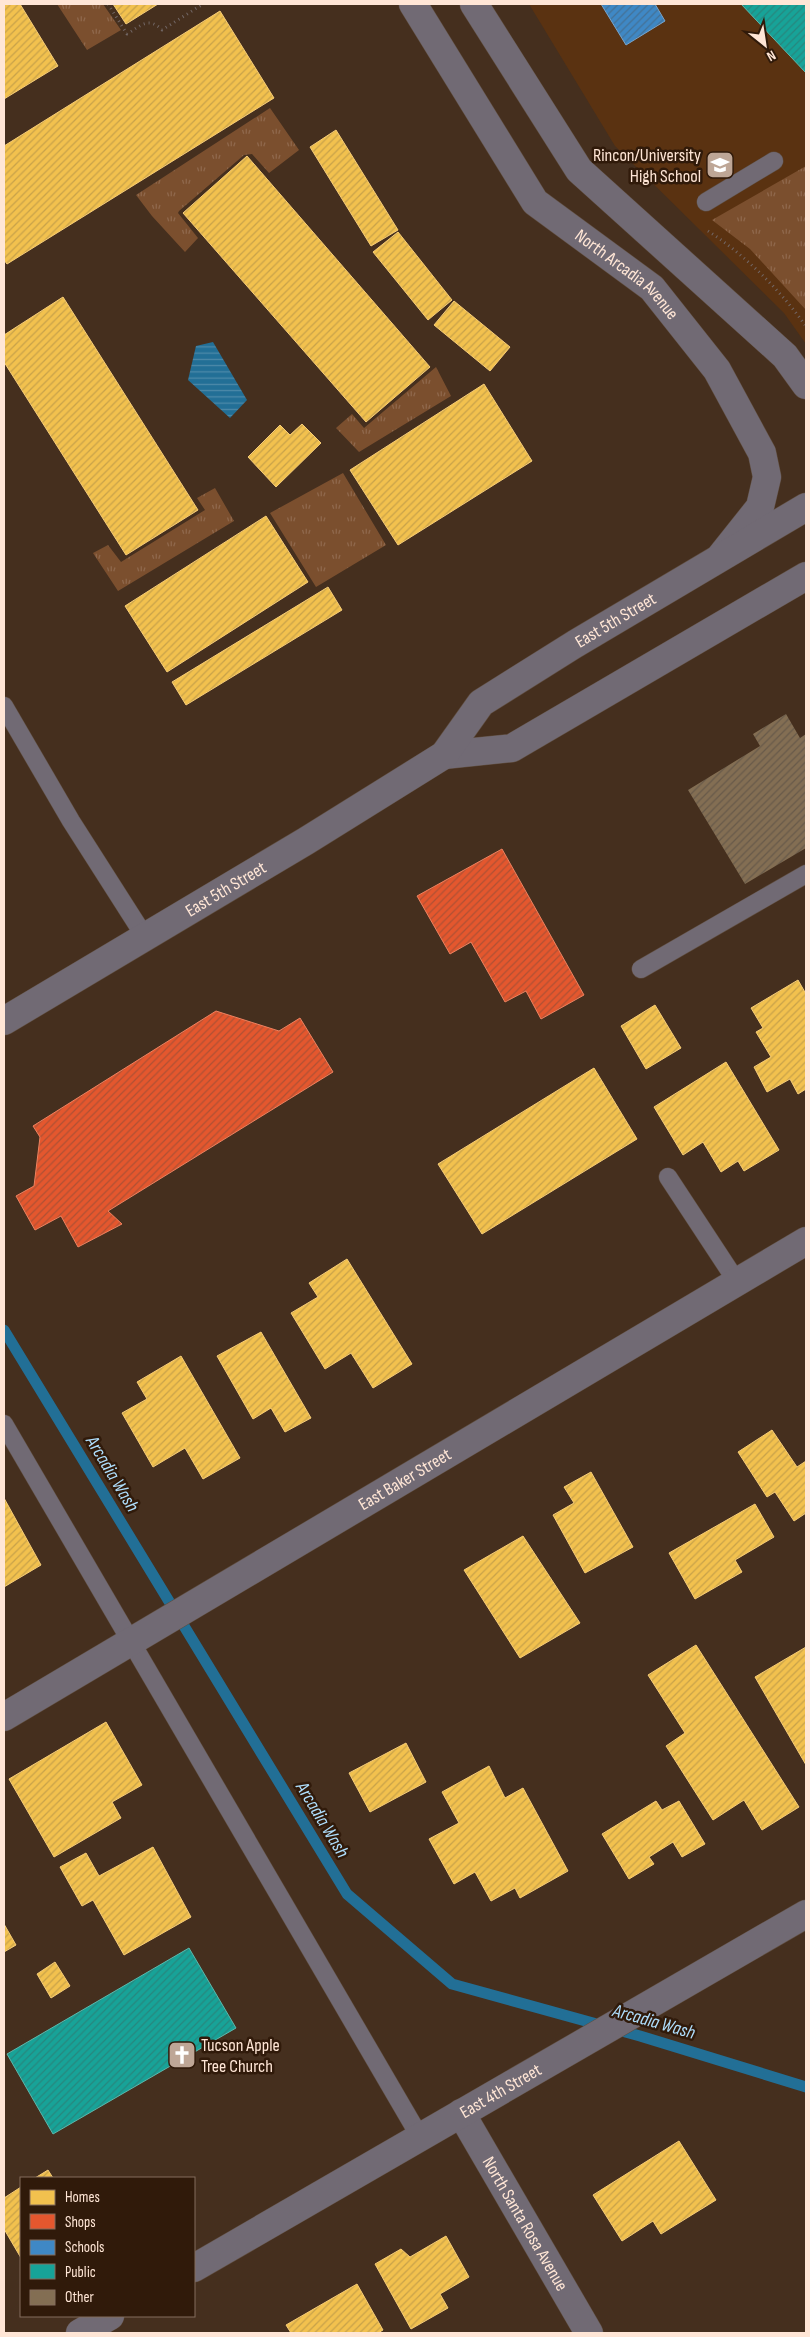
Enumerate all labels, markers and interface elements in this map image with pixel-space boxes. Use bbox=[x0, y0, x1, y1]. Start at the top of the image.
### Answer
north arrow bbox=[740, 20, 790, 70]
text: N bbox=[764, 47, 779, 65]
place label: Rincon/University High School bbox=[593, 145, 701, 187]
school or university icon: Rincon/University High School bbox=[705, 150, 735, 180]
street label: North Arcadia Avenue bbox=[571, 225, 683, 324]
street label: East 5th Street bbox=[571, 588, 660, 652]
street label: East 5th Street bbox=[181, 857, 270, 921]
water label: Arcadia Wash bbox=[80, 1431, 144, 1516]
street label: East Baker Street bbox=[355, 1443, 455, 1515]
water label: Arcadia Wash bbox=[290, 1777, 354, 1862]
water label: Arcadia Wash bbox=[609, 1999, 698, 2045]
place label: Tucson Apple Tree Church bbox=[201, 2035, 280, 2077]
church icon: Tucson Apple Tree Church bbox=[167, 2040, 197, 2070]
street label: East 4th Street bbox=[456, 2059, 545, 2123]
street label: North Santa Rosa Avenue bbox=[478, 2153, 573, 2294]
legend bbox=[20, 2177, 195, 2317]
text: Homes bbox=[65, 2188, 100, 2207]
text: Shops bbox=[65, 2213, 96, 2232]
text: Schools bbox=[65, 2238, 104, 2257]
text: Public bbox=[65, 2263, 96, 2282]
text: Other bbox=[65, 2288, 94, 2307]

